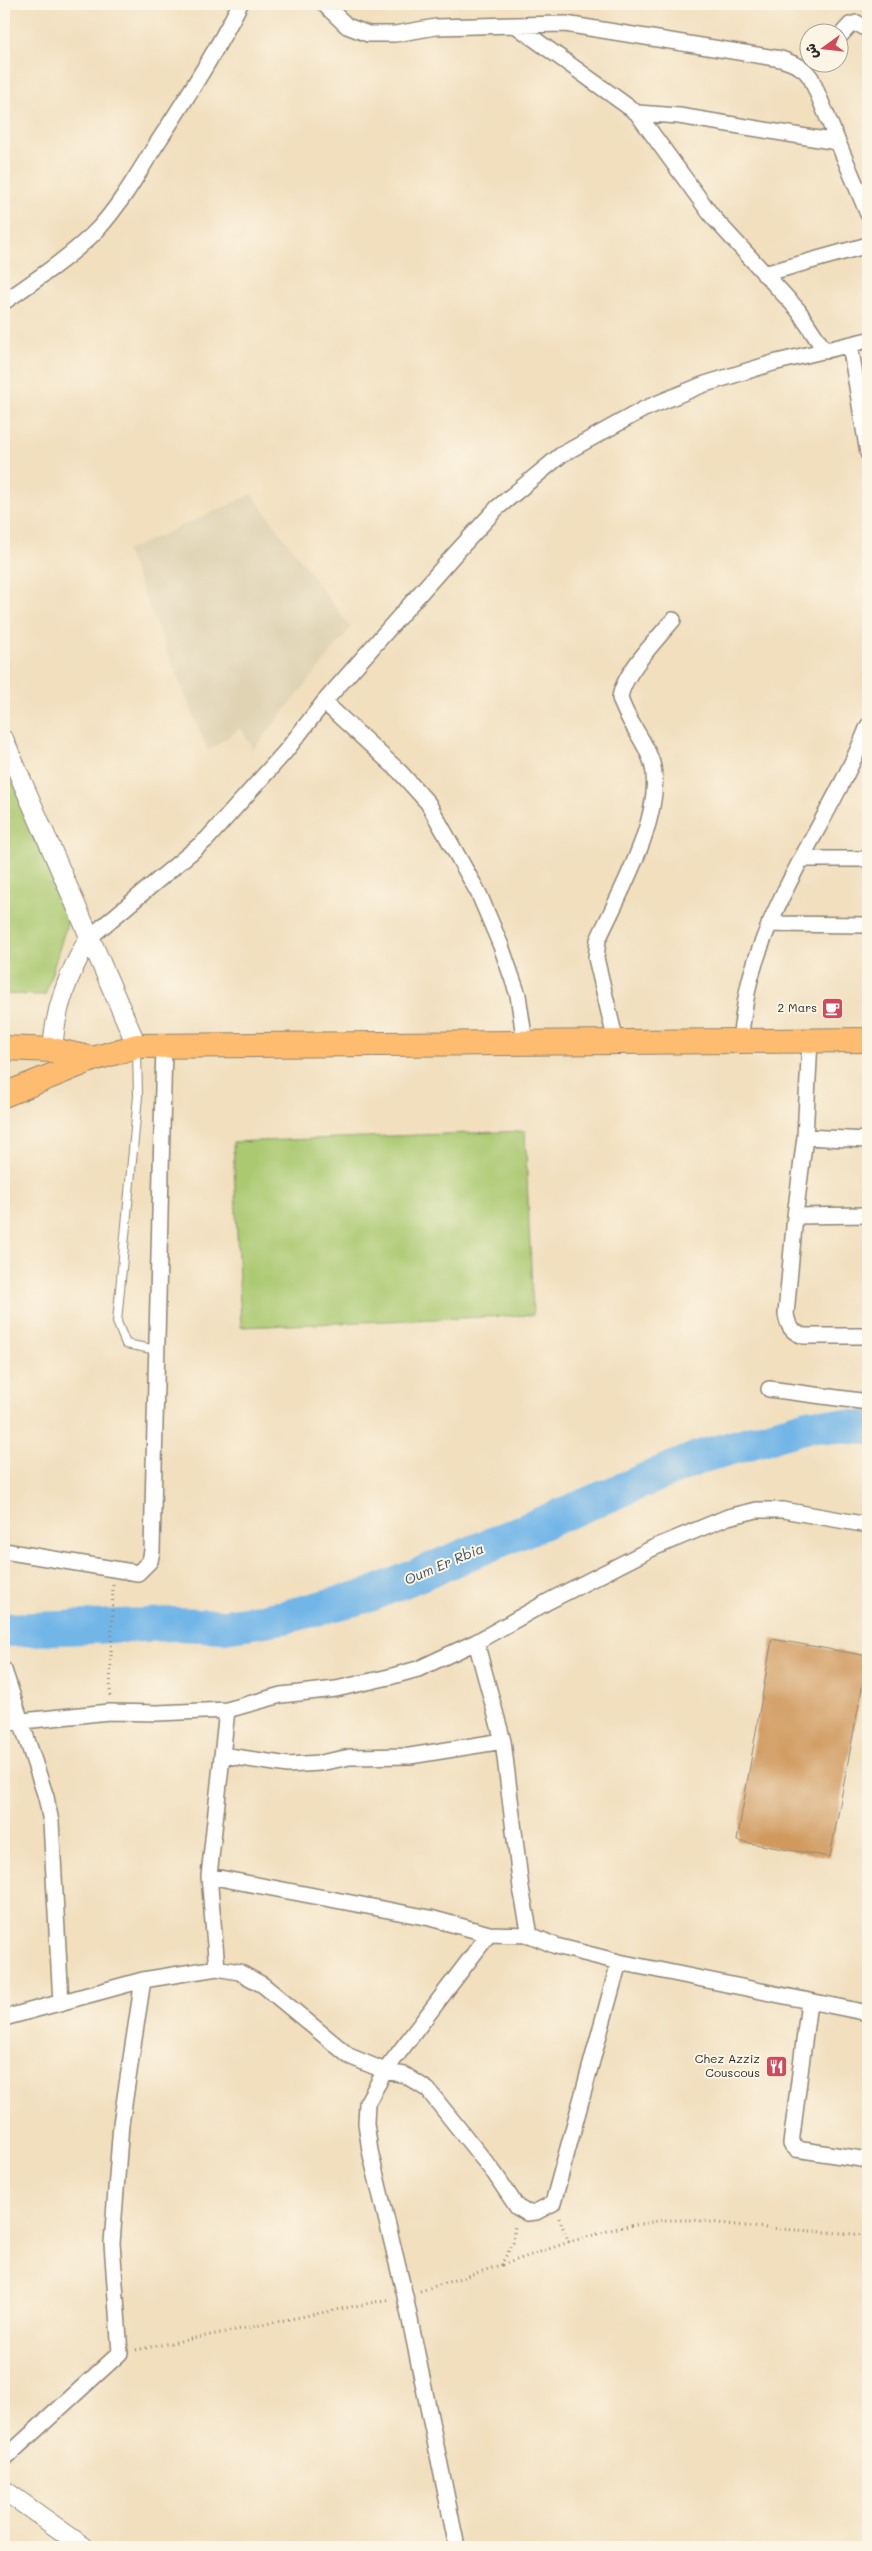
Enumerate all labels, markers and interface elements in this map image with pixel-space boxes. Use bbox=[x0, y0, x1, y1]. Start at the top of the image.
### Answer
north arrow bbox=[800, 22, 850, 72]
text: ش bbox=[800, 42, 822, 61]
cafe icon: 2 Mars bbox=[821, 996, 845, 1020]
place label: 2 Mars bbox=[778, 999, 817, 1015]
water label: Oum Er Rbia bbox=[401, 1538, 487, 1589]
place label: Chez Azziz Couscous bbox=[695, 2050, 760, 2080]
restaurant icon: Chez Azziz Couscous bbox=[764, 2054, 788, 2078]

